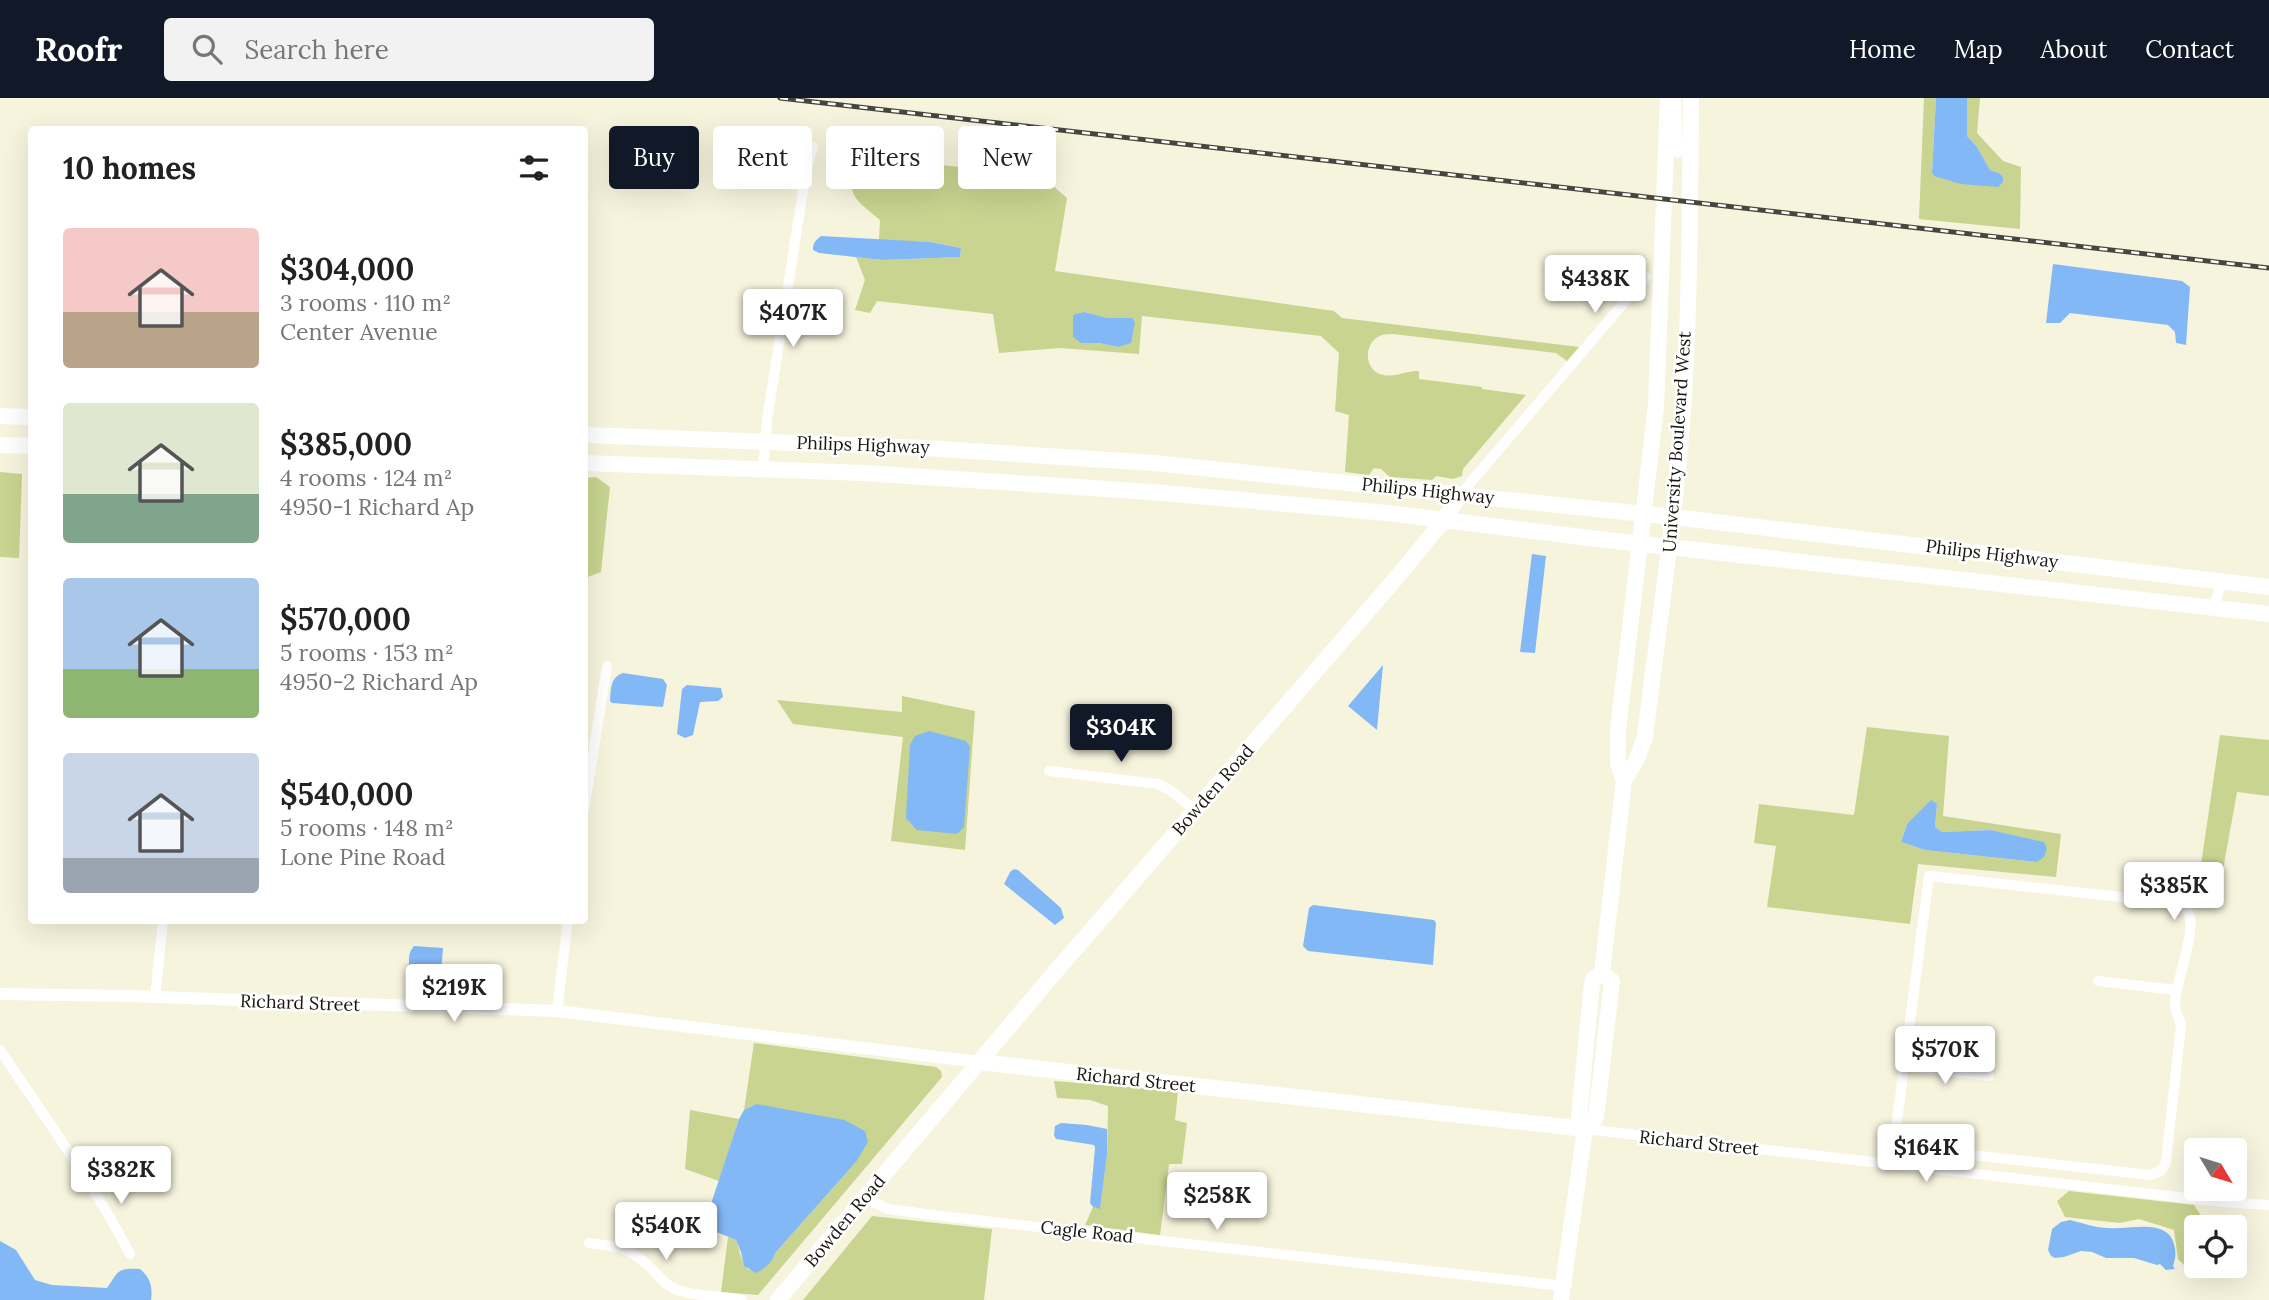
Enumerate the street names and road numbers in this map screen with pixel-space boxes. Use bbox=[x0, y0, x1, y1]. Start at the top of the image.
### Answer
street label: University Boulevard West bbox=[1657, 331, 1696, 553]
street label: Philips Highway bbox=[796, 431, 931, 458]
street label: Philips Highway bbox=[1361, 472, 1496, 509]
street label: Philips Highway bbox=[1925, 534, 2060, 573]
street label: Bowden Road bbox=[1167, 739, 1259, 840]
street label: Richard Street bbox=[240, 989, 361, 1016]
street label: Richard Street bbox=[1075, 1062, 1197, 1097]
street label: Richard Street bbox=[1638, 1125, 1760, 1160]
street label: Bowden Road bbox=[799, 1170, 890, 1272]
street label: Cagle Road bbox=[1039, 1215, 1135, 1248]

